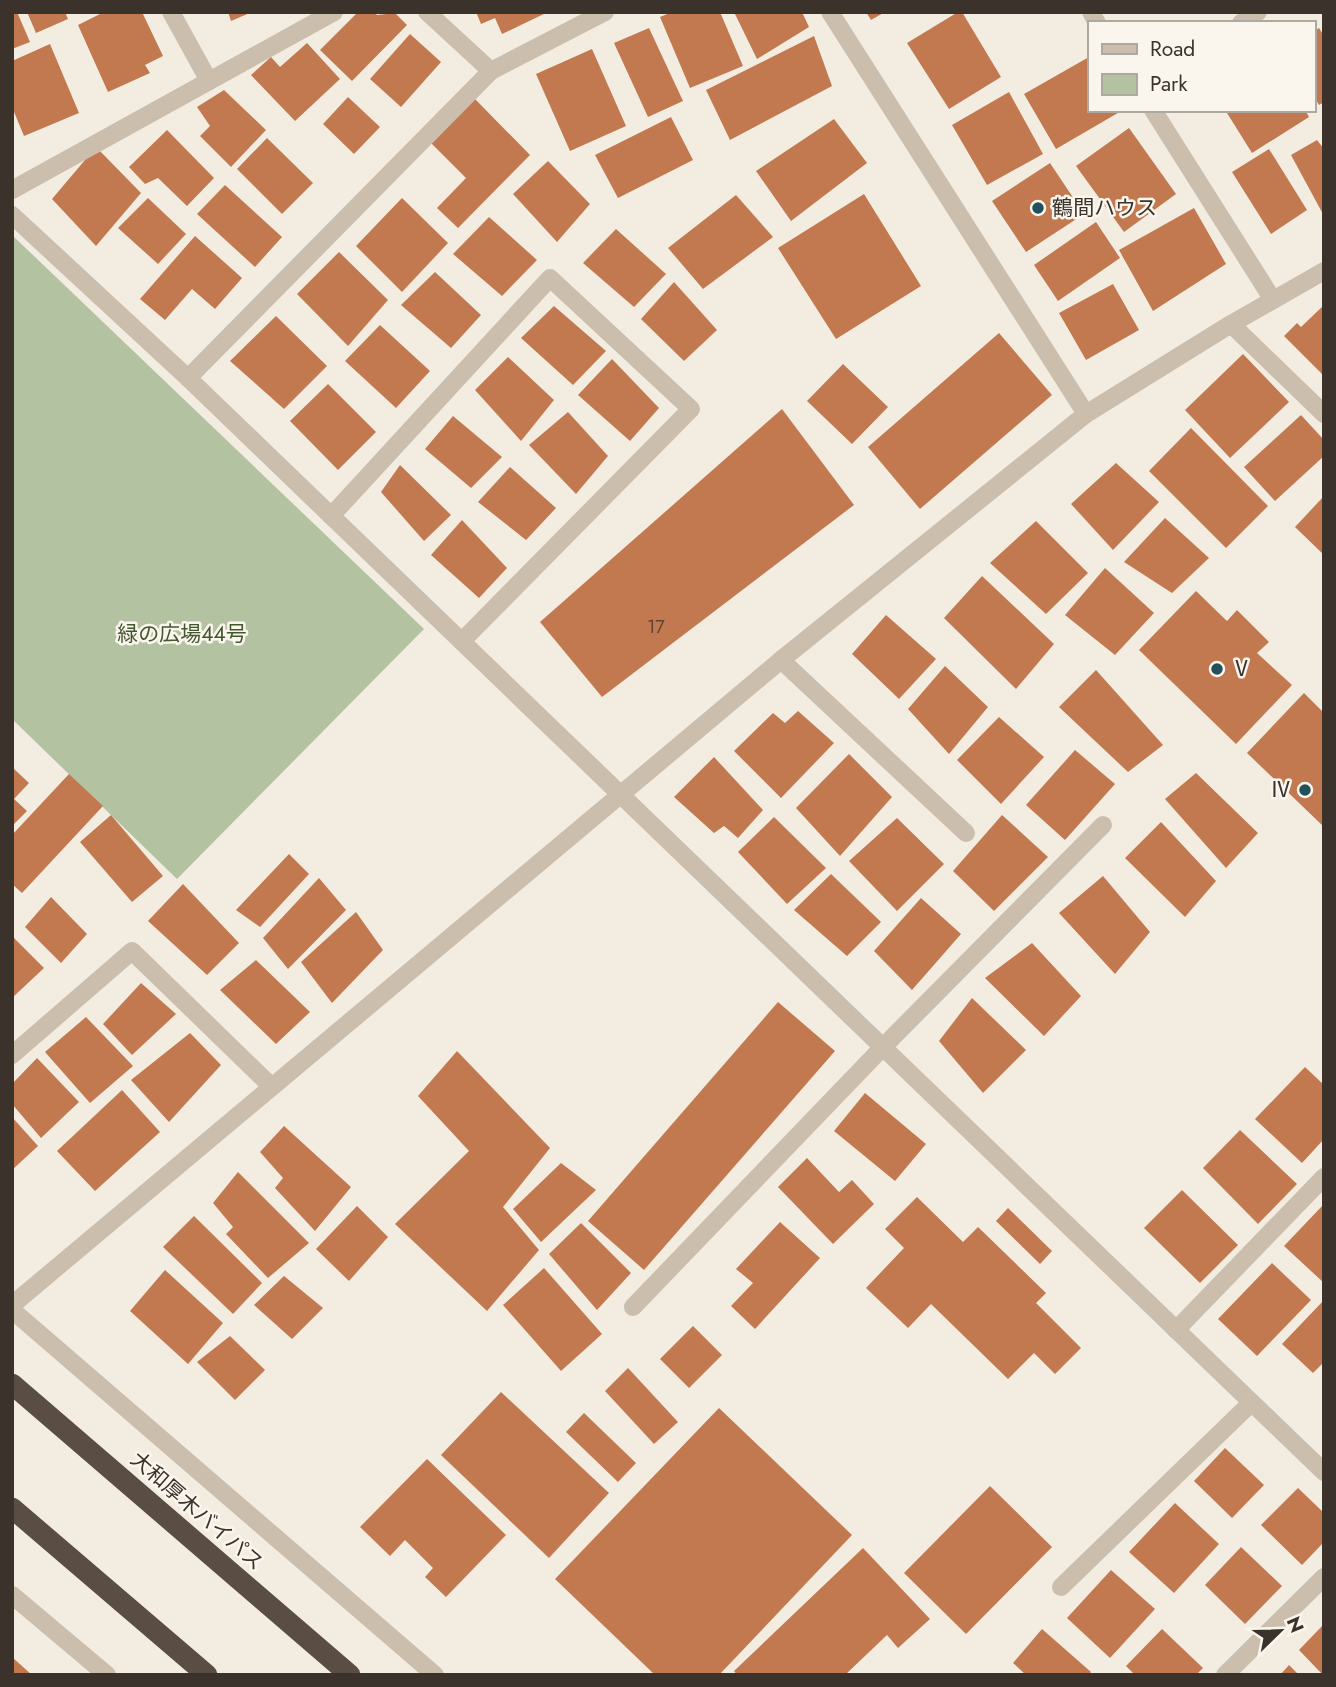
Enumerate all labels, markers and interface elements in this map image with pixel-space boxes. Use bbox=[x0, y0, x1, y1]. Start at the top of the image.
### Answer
legend bbox=[1088, 21, 1315, 112]
text: Road bbox=[1150, 34, 1195, 64]
text: Park bbox=[1150, 69, 1188, 99]
place label: 鶴間ハウス bbox=[1052, 193, 1157, 223]
marker: 鶴間ハウス bbox=[1030, 200, 1046, 216]
house number: 17 bbox=[647, 614, 665, 640]
park label: 緑の広場44号 bbox=[117, 619, 247, 649]
place label: Ⅴ bbox=[1231, 654, 1252, 684]
marker: Ⅴ bbox=[1209, 661, 1225, 677]
place label: Ⅳ bbox=[1270, 775, 1291, 805]
marker: Ⅳ bbox=[1297, 782, 1313, 798]
street label: 大和厚木バイパス bbox=[124, 1445, 270, 1577]
north arrow bbox=[1245, 1596, 1315, 1666]
text: N bbox=[1280, 1612, 1311, 1637]

